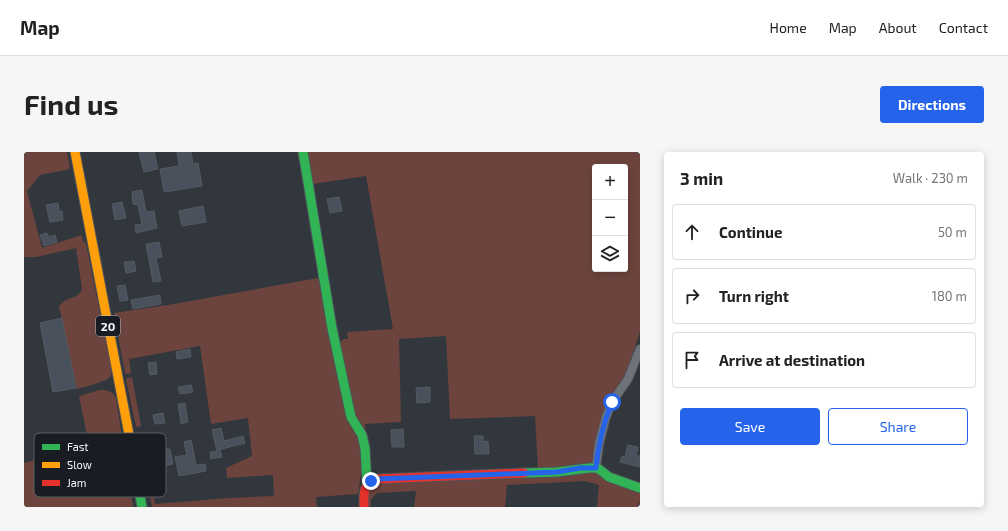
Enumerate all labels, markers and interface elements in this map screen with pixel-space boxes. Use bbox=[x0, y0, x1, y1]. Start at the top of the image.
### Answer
text: Map bbox=[20, 16, 60, 39]
text: Home bbox=[770, 19, 807, 36]
text: Map bbox=[829, 19, 857, 36]
text: About bbox=[879, 19, 917, 36]
text: Contact bbox=[939, 19, 988, 36]
button: Directions bbox=[880, 86, 984, 123]
text: Find us bbox=[24, 87, 118, 121]
map controls bbox=[592, 164, 628, 272]
button: + bbox=[592, 164, 628, 200]
text: 3 min bbox=[680, 168, 723, 188]
text: Walk · 230 m bbox=[893, 170, 968, 186]
button: − bbox=[592, 200, 628, 236]
icon: ahead bbox=[681, 221, 703, 243]
text: Continue bbox=[719, 223, 782, 241]
text: 50 m bbox=[938, 224, 967, 240]
button: layers bbox=[592, 236, 628, 272]
icon: right bbox=[681, 285, 703, 307]
text: Turn right bbox=[719, 287, 789, 305]
text: 180 m bbox=[932, 288, 967, 304]
road number: 20 bbox=[96, 316, 120, 336]
icon: arrive bbox=[681, 349, 703, 371]
text: Arrive at destination bbox=[719, 351, 865, 369]
route start bbox=[603, 393, 621, 411]
button: Save bbox=[680, 408, 820, 445]
button: Share bbox=[828, 408, 968, 445]
legend bbox=[34, 433, 166, 497]
text: Fast bbox=[67, 440, 89, 453]
text: Slow bbox=[67, 458, 92, 471]
route end bbox=[362, 472, 380, 490]
text: Jam bbox=[67, 476, 86, 489]

